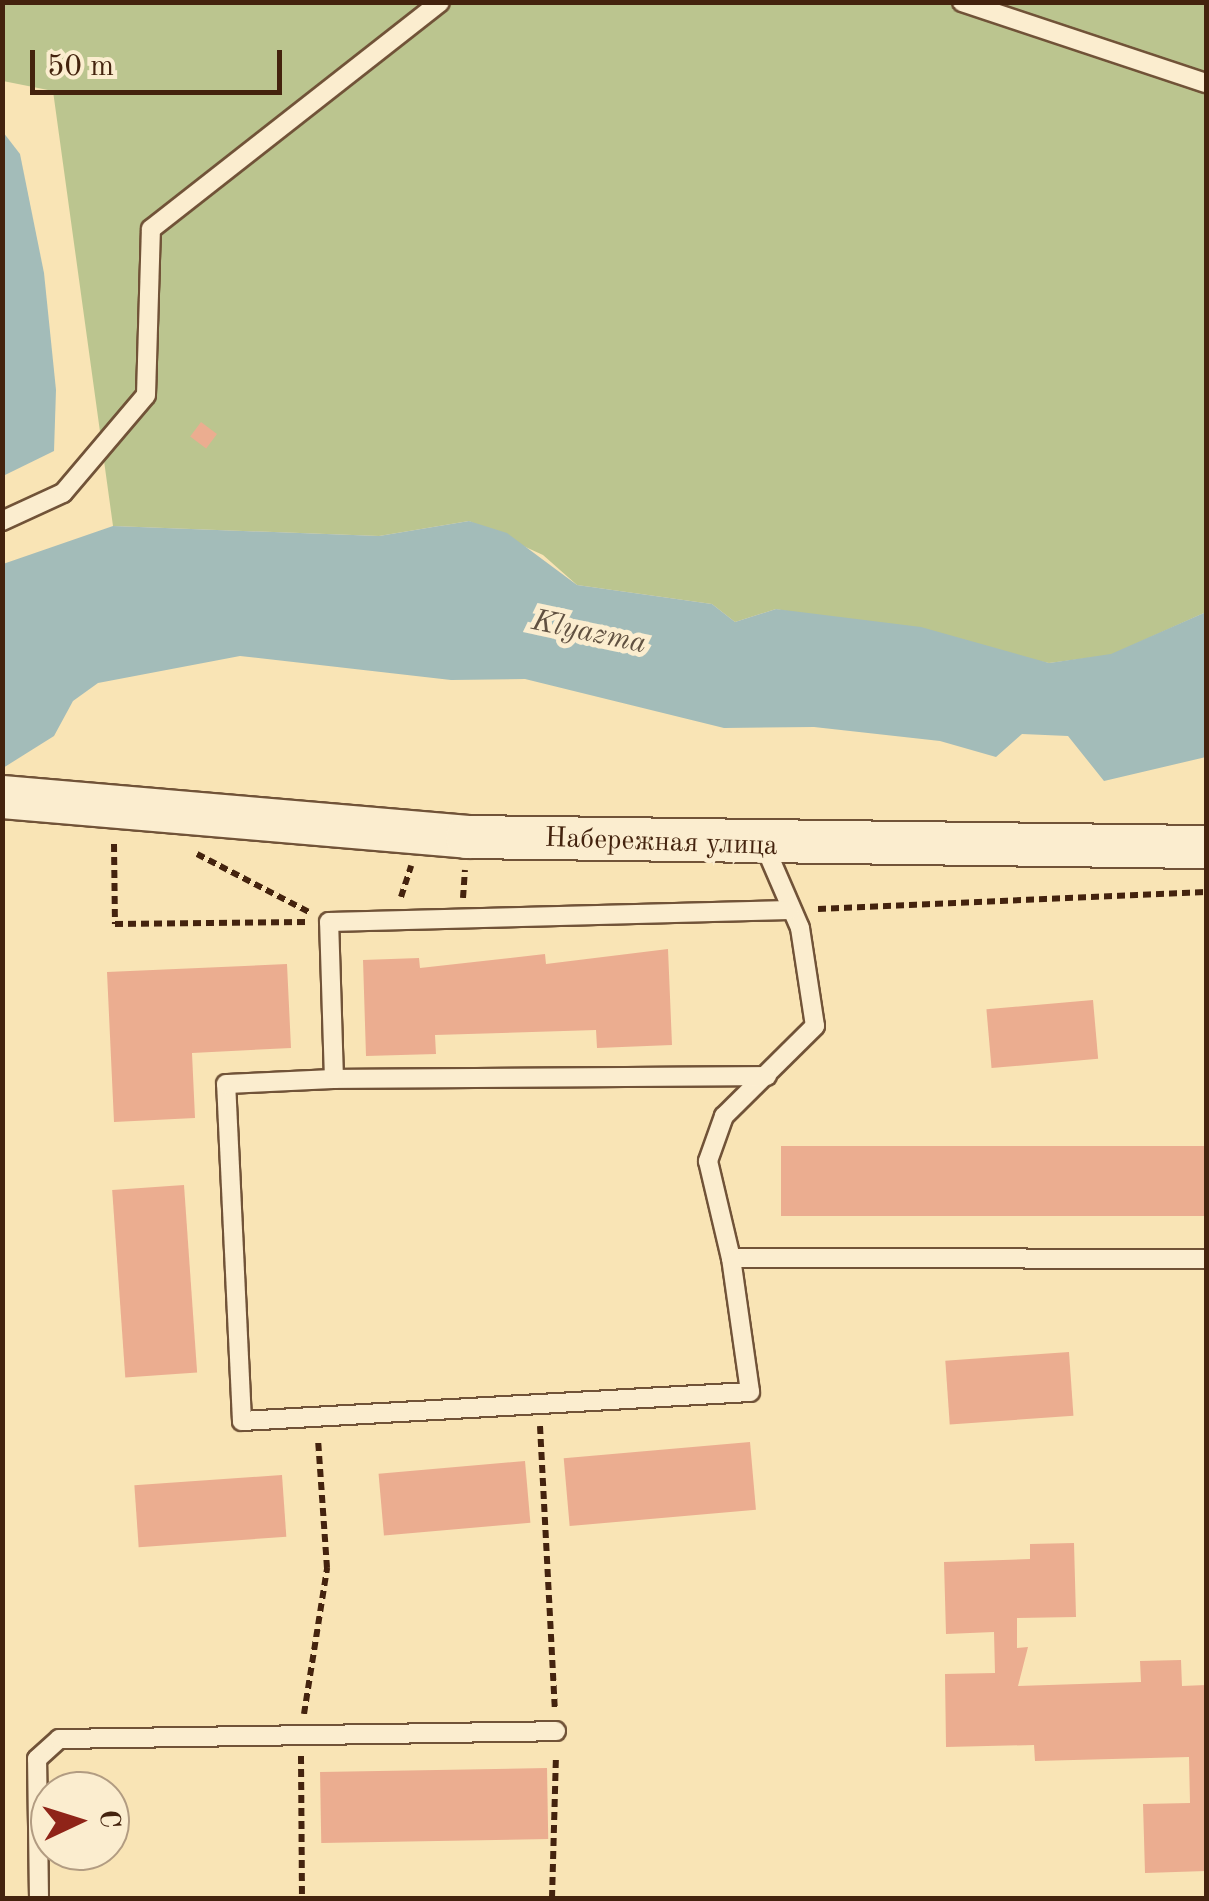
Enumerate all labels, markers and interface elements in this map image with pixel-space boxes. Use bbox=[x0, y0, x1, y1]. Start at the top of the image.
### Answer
scale bar bbox=[35, 30, 288, 92]
text: 50 m bbox=[47, 52, 114, 82]
water label: Klyazma bbox=[528, 603, 650, 663]
street label: Набережная улица bbox=[544, 822, 778, 864]
north arrow bbox=[30, 1771, 130, 1871]
text: С bbox=[93, 1809, 123, 1829]

